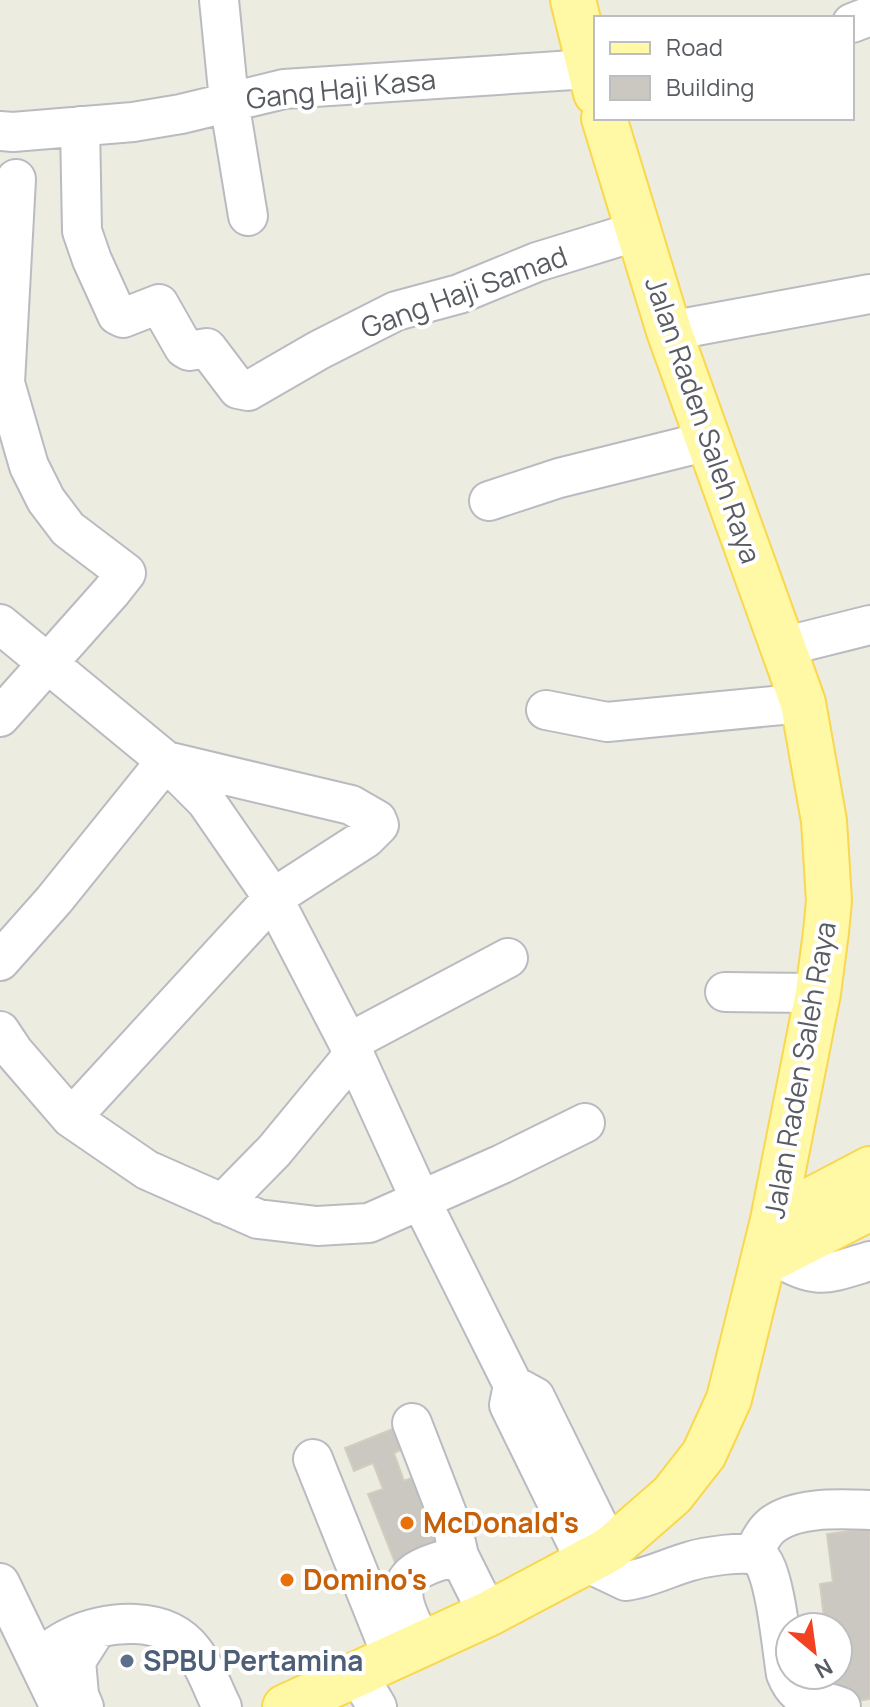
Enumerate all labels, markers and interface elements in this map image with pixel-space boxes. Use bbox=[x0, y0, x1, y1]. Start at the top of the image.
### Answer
legend bbox=[594, 16, 854, 120]
text: Road bbox=[666, 30, 723, 63]
street label: Gang Haji Kasa bbox=[244, 59, 438, 117]
text: Building bbox=[666, 70, 754, 103]
street label: Gang Haji Samad bbox=[355, 236, 572, 346]
street label: Jalan Raden Saleh Raya bbox=[637, 271, 771, 568]
street label: Jalan Raden Saleh Raya bbox=[754, 918, 844, 1221]
place label: McDonald's bbox=[423, 1503, 579, 1541]
marker: McDonald's bbox=[398, 1514, 416, 1532]
place label: Domino's bbox=[303, 1560, 427, 1598]
marker: Domino's bbox=[278, 1571, 296, 1589]
north arrow bbox=[774, 1611, 854, 1691]
place label: SPBU Pertamina bbox=[143, 1641, 363, 1679]
marker: SPBU Pertamina bbox=[118, 1652, 136, 1670]
text: N bbox=[810, 1652, 838, 1685]

